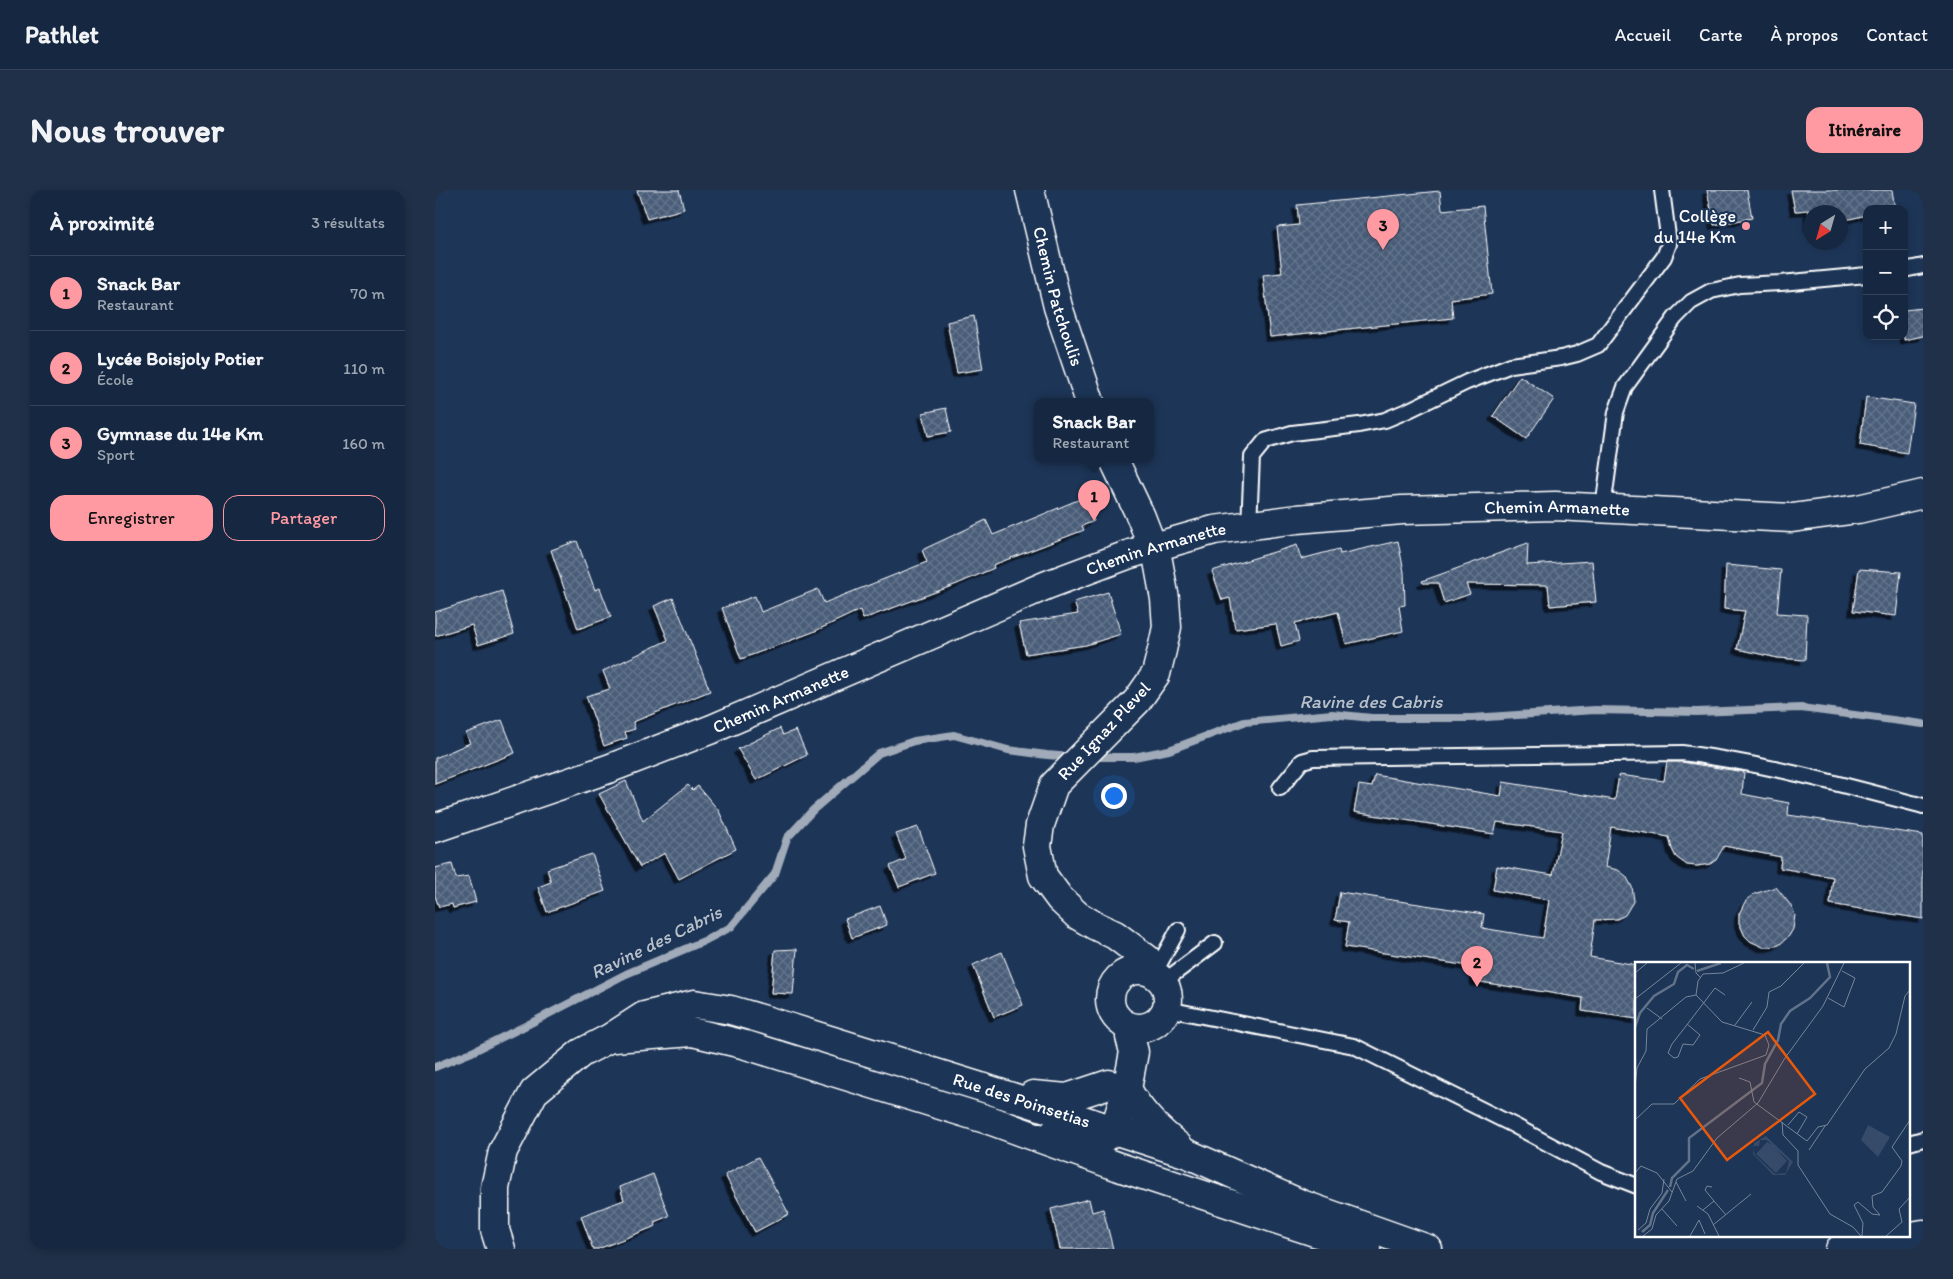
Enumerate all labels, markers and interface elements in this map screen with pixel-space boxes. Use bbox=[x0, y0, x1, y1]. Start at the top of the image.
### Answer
text: Pathlet bbox=[25, 20, 99, 49]
text: Accueil bbox=[1615, 24, 1671, 46]
text: Carte bbox=[1699, 24, 1742, 46]
text: À propos bbox=[1770, 24, 1838, 46]
text: Contact bbox=[1866, 24, 1928, 46]
button: Itinéraire bbox=[1806, 107, 1923, 153]
text: Nous trouver bbox=[30, 109, 224, 151]
place label: Collège du 14e Km bbox=[1654, 205, 1736, 248]
north arrow bbox=[1803, 205, 1848, 250]
map controls bbox=[1863, 205, 1908, 340]
button: + bbox=[1863, 205, 1908, 250]
pin: 3 bbox=[1367, 209, 1399, 250]
text: À proximité bbox=[50, 210, 155, 235]
text: 3 résultats bbox=[311, 213, 385, 232]
marker: Collège du 14e Km bbox=[1740, 220, 1752, 232]
street label: Chemin Patchoulis bbox=[1028, 224, 1088, 369]
button: − bbox=[1863, 250, 1908, 295]
text: Snack Bar bbox=[97, 272, 180, 295]
text: 1 bbox=[62, 284, 70, 303]
text: 70 m bbox=[350, 284, 385, 303]
text: Restaurant bbox=[97, 295, 174, 314]
button: locate bbox=[1863, 295, 1908, 340]
text: Lycée Boisjoly Potier bbox=[97, 347, 263, 370]
text: 2 bbox=[62, 359, 70, 378]
text: 110 m bbox=[343, 359, 385, 378]
text: École bbox=[97, 370, 134, 389]
popup bbox=[1034, 398, 1154, 463]
text: Snack Bar bbox=[1053, 410, 1135, 433]
text: Gymnase du 14e Km bbox=[97, 422, 263, 445]
text: Restaurant bbox=[1053, 433, 1129, 452]
text: 3 bbox=[62, 434, 70, 453]
text: 160 m bbox=[342, 434, 385, 453]
text: Sport bbox=[97, 445, 135, 464]
pin: 1 bbox=[1078, 480, 1110, 521]
button: Enregistrer bbox=[50, 495, 213, 541]
button: Partager bbox=[223, 495, 385, 541]
street label: Chemin Armanette bbox=[1484, 495, 1630, 521]
street label: Chemin Armanette bbox=[1083, 517, 1228, 581]
street label: Chemin Armanette bbox=[709, 661, 852, 738]
street label: Rue Ignaz Plevel bbox=[1053, 677, 1155, 785]
water label: Ravine des Cabris bbox=[1300, 690, 1444, 713]
your location bbox=[1101, 783, 1127, 809]
water label: Ravine des Cabris bbox=[587, 900, 727, 984]
pin: 2 bbox=[1461, 946, 1493, 987]
inset map bbox=[1635, 962, 1911, 1236]
street label: Rue des Poinsetias bbox=[950, 1068, 1093, 1133]

